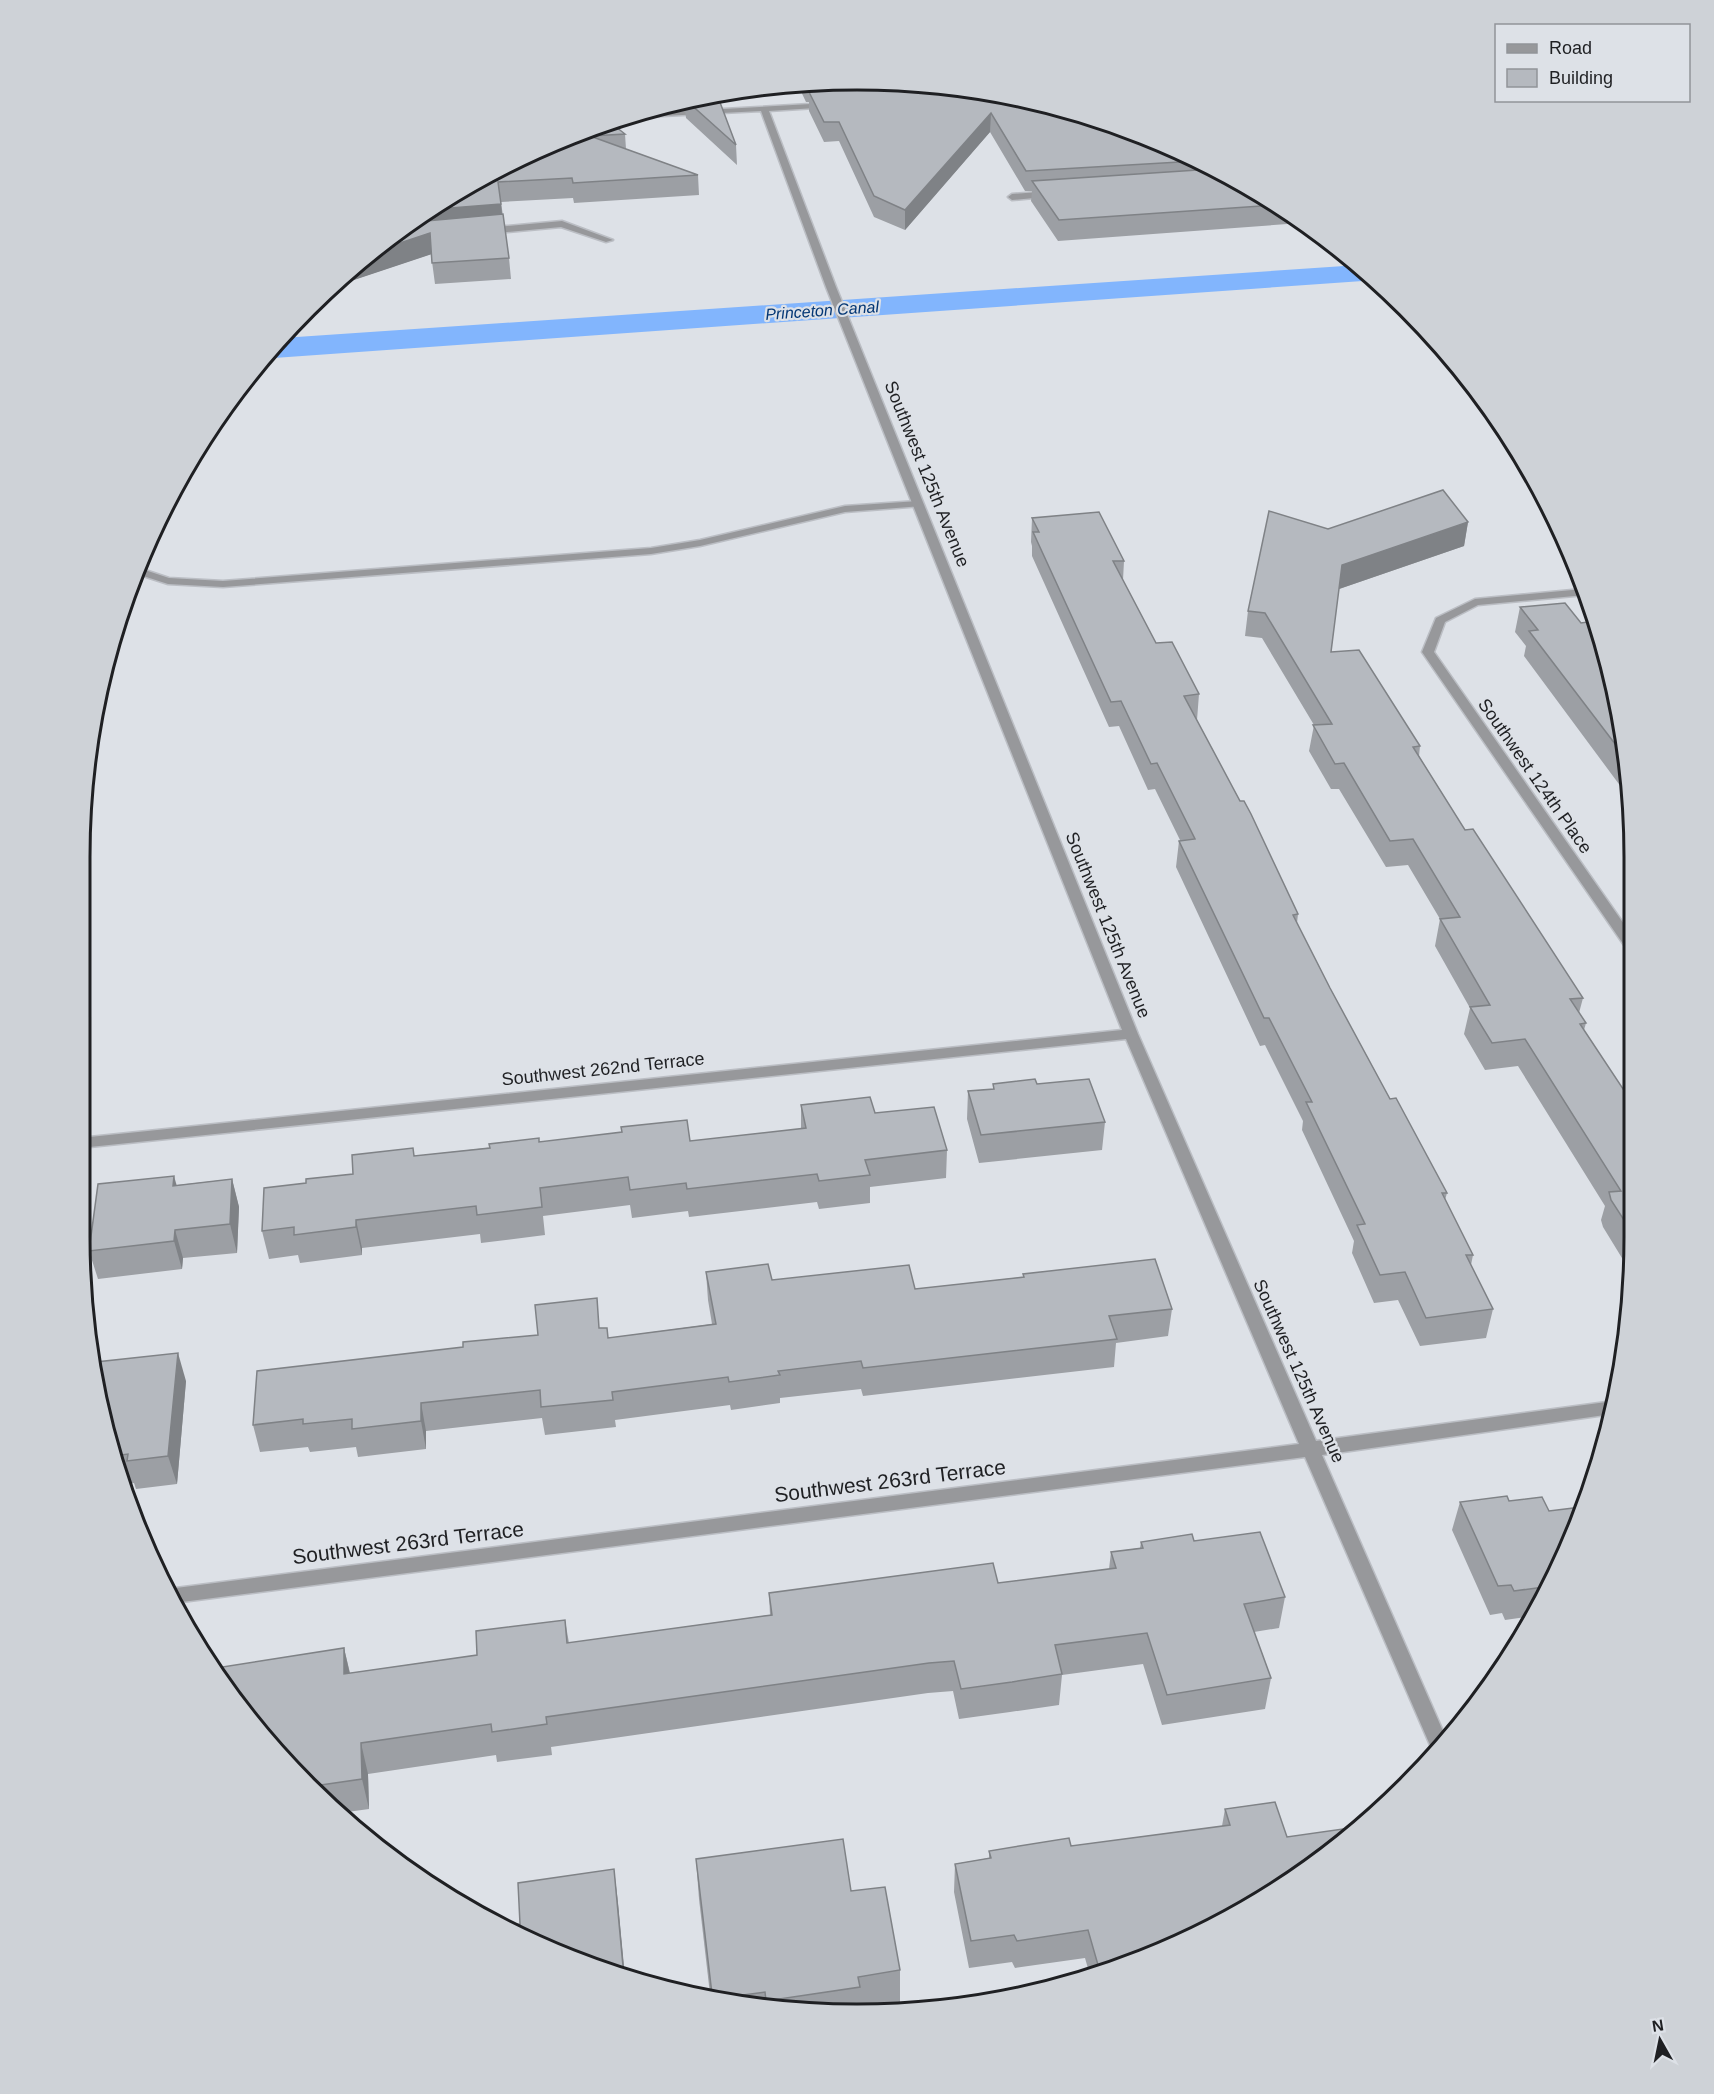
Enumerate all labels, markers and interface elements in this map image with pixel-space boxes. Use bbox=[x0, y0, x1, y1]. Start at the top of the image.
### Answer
legend bbox=[1495, 24, 1690, 102]
text: Road bbox=[1549, 38, 1592, 58]
text: Building bbox=[1549, 68, 1613, 88]
water label: Princeton Canal bbox=[765, 298, 880, 323]
street label: Southwest 125th Avenue bbox=[880, 378, 974, 570]
street label: Southwest 124th Place bbox=[1474, 695, 1596, 857]
street label: Southwest 125th Avenue bbox=[1061, 829, 1155, 1021]
street label: Southwest 262nd Terrace bbox=[501, 1048, 705, 1090]
street label: Southwest 125th Avenue bbox=[1249, 1276, 1349, 1466]
street label: Southwest 263rd Terrace bbox=[773, 1455, 1007, 1506]
street label: Southwest 263rd Terrace bbox=[291, 1517, 525, 1568]
north arrow bbox=[1630, 2010, 1690, 2070]
text: N bbox=[1651, 2016, 1665, 2035]

